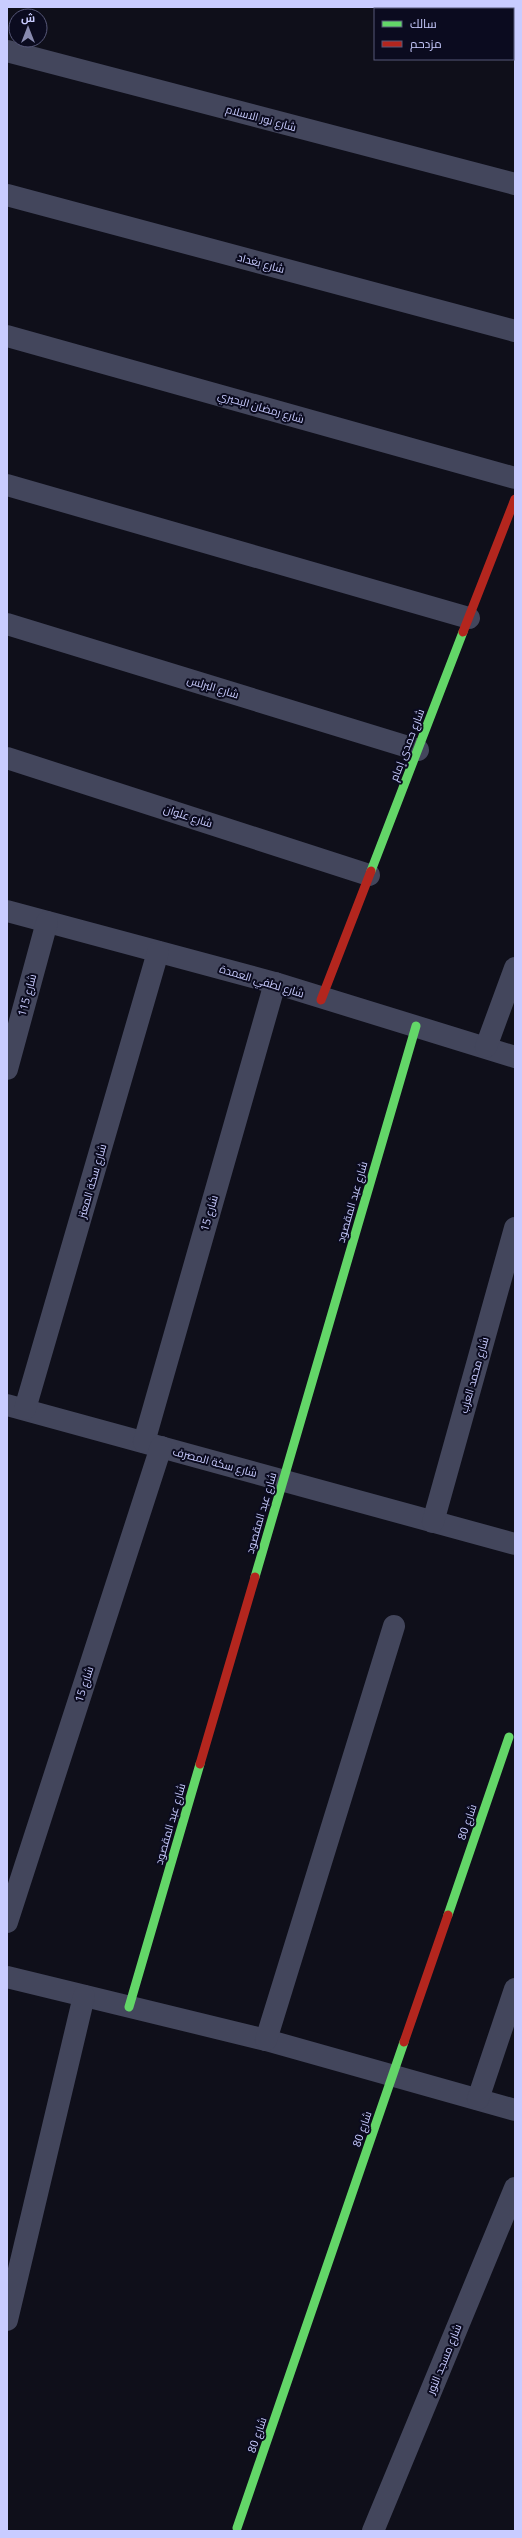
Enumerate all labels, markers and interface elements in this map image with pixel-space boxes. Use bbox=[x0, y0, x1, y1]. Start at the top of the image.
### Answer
north arrow bbox=[8, 8, 48, 48]
legend bbox=[374, 8, 514, 60]
text: ش bbox=[21, 10, 35, 25]
text: سالك bbox=[410, 15, 437, 32]
text: مزدحم bbox=[410, 35, 442, 52]
street label: شارع نور الاسلام bbox=[224, 101, 298, 135]
street label: شارع بغداد bbox=[236, 249, 286, 277]
street label: شارع رمضان البحيري bbox=[216, 387, 306, 428]
street label: شارع البرلس bbox=[185, 672, 241, 702]
street label: شارع حمدى إمام bbox=[386, 706, 428, 784]
street label: شارع علوان bbox=[161, 801, 215, 831]
street label: شارع لطفي العمدة bbox=[217, 961, 306, 1002]
street label: شارع 115 bbox=[14, 972, 40, 1018]
street label: شارع سكة المعتز bbox=[73, 1142, 110, 1221]
street label: شارع عبد المقصود bbox=[333, 1159, 371, 1245]
street label: شارع 15 bbox=[196, 1193, 222, 1233]
street label: شارع محمد العزب bbox=[455, 1335, 493, 1415]
street label: شارع سكة المصرف bbox=[171, 1443, 259, 1481]
street label: شارع عبد المقصود bbox=[242, 1470, 280, 1556]
street label: شارع 15 bbox=[71, 1664, 97, 1704]
street label: شارع عبد المقصود bbox=[151, 1781, 189, 1867]
street label: شارع 80 bbox=[453, 1802, 481, 1842]
street label: شارع 80 bbox=[348, 2109, 376, 2149]
street label: شارع مسجد النور bbox=[422, 2321, 465, 2397]
street label: شارع 80 bbox=[243, 2415, 271, 2455]

